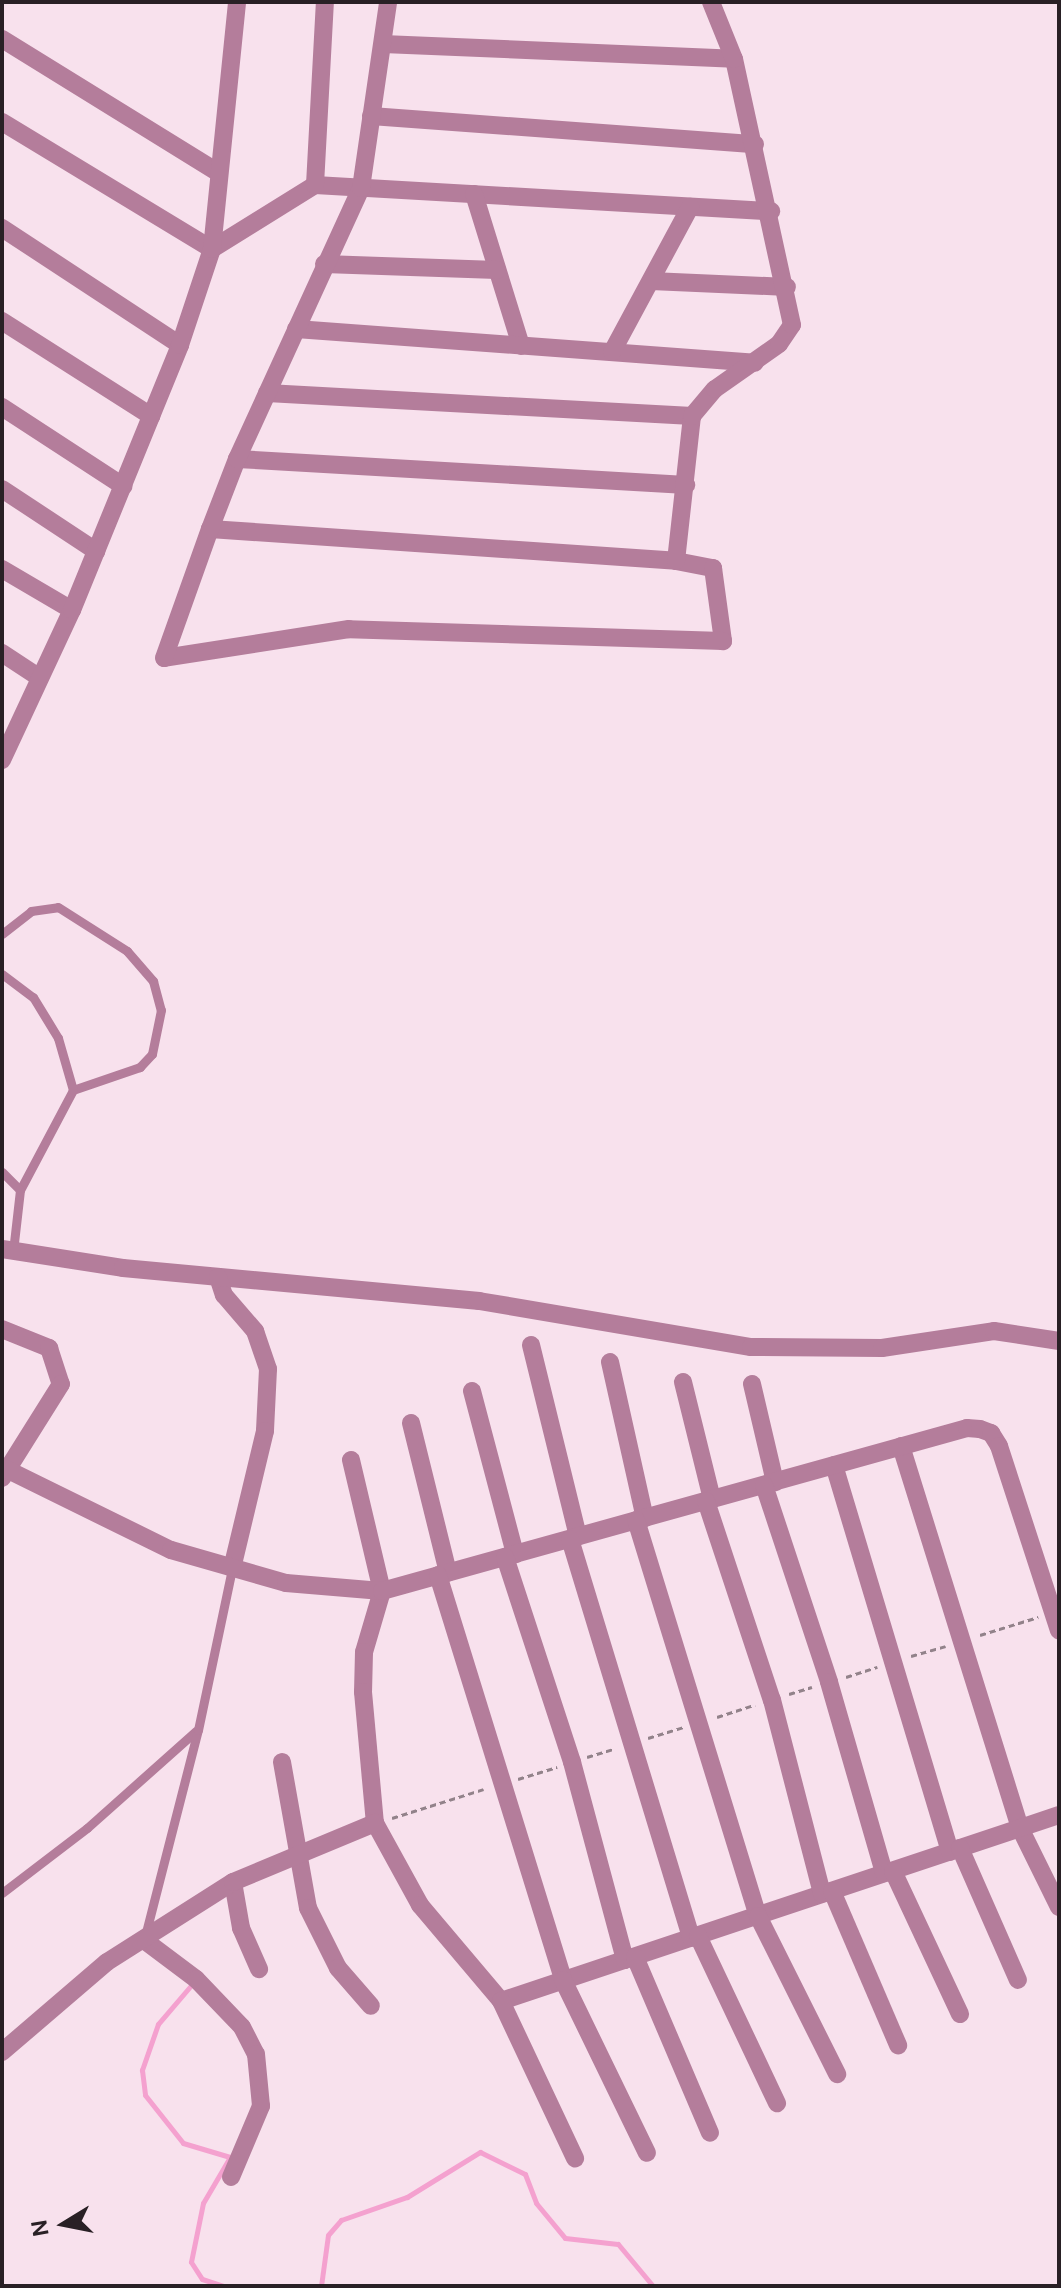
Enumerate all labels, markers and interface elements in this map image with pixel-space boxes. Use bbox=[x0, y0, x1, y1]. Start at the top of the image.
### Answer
north arrow bbox=[24, 2184, 104, 2264]
text: N bbox=[24, 2218, 56, 2239]

